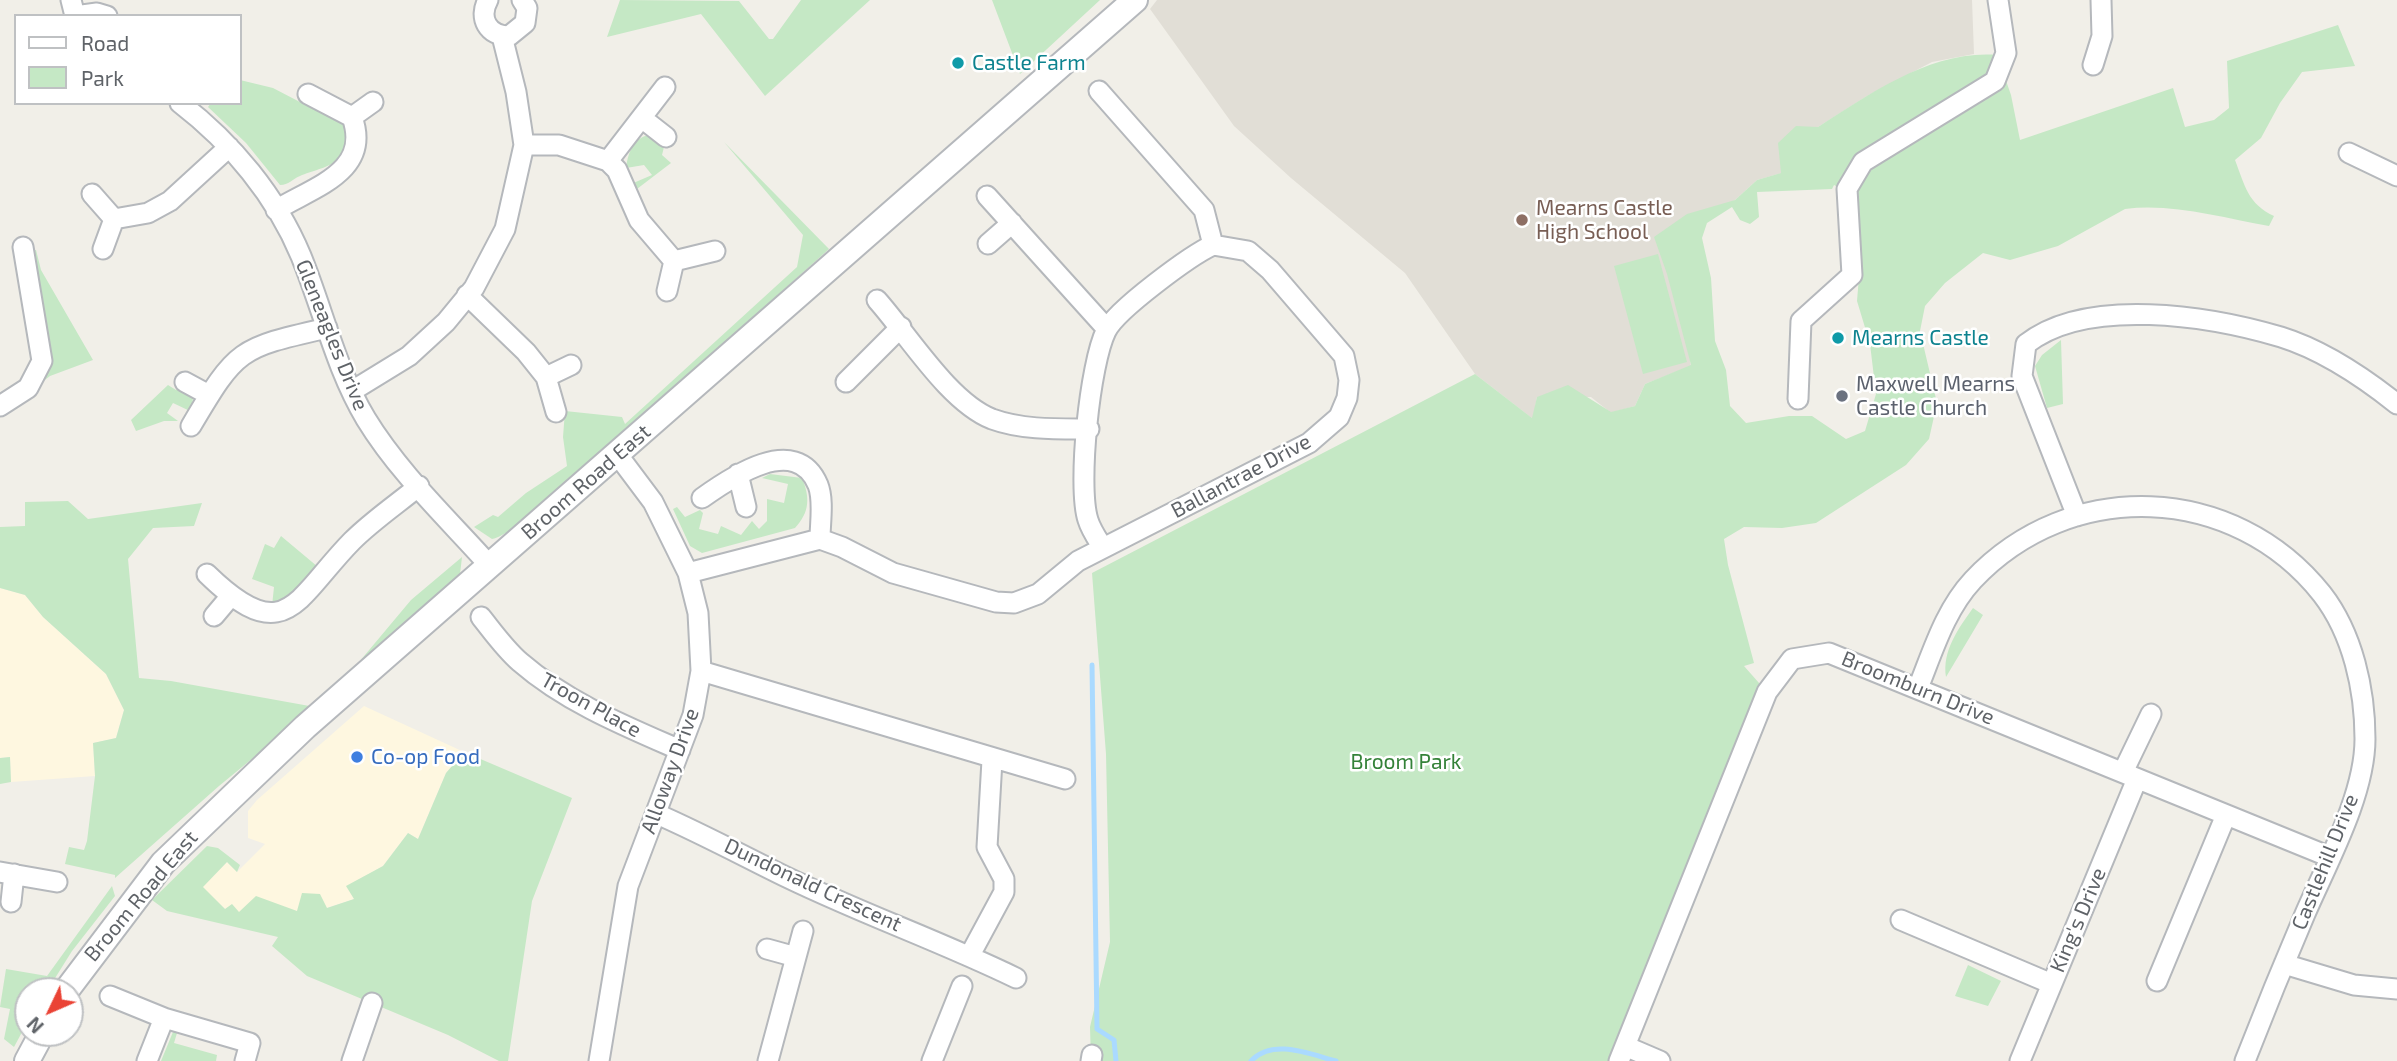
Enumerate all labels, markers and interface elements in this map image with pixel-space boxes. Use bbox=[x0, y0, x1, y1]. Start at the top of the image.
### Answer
legend bbox=[14, 14, 242, 105]
text: Road bbox=[81, 30, 129, 55]
place label: Castle Farm bbox=[972, 50, 1086, 76]
marker: Castle Farm bbox=[950, 55, 966, 71]
text: Park bbox=[81, 65, 124, 90]
place label: Mearns Castle High School bbox=[1536, 195, 1673, 245]
marker: Mearns Castle High School bbox=[1514, 212, 1530, 228]
street label: Gleneagles Drive bbox=[290, 256, 374, 414]
place label: Mearns Castle bbox=[1852, 325, 1989, 351]
marker: Mearns Castle bbox=[1830, 330, 1846, 346]
place label: Maxwell Mearns Castle Church bbox=[1856, 371, 2015, 421]
marker: Maxwell Mearns Castle Church bbox=[1834, 388, 1850, 404]
street label: Broom Road East bbox=[516, 419, 656, 545]
street label: Ballantrae Drive bbox=[1167, 429, 1315, 523]
street label: Broomburn Drive bbox=[1838, 646, 1998, 730]
street label: Troon Place bbox=[536, 667, 646, 743]
street label: Alloway Drive bbox=[636, 705, 704, 837]
place label: Co-op Food bbox=[371, 744, 480, 770]
marker: Co-op Food bbox=[349, 749, 365, 765]
park label: Broom Park bbox=[1350, 749, 1462, 775]
street label: Castlehill Drive bbox=[2286, 790, 2364, 934]
street label: Broom Road East bbox=[79, 825, 203, 967]
street label: Dundonald Crescent bbox=[720, 833, 906, 937]
street label: King's Drive bbox=[2045, 864, 2111, 976]
north arrow bbox=[14, 977, 84, 1047]
text: N bbox=[22, 1013, 48, 1038]

